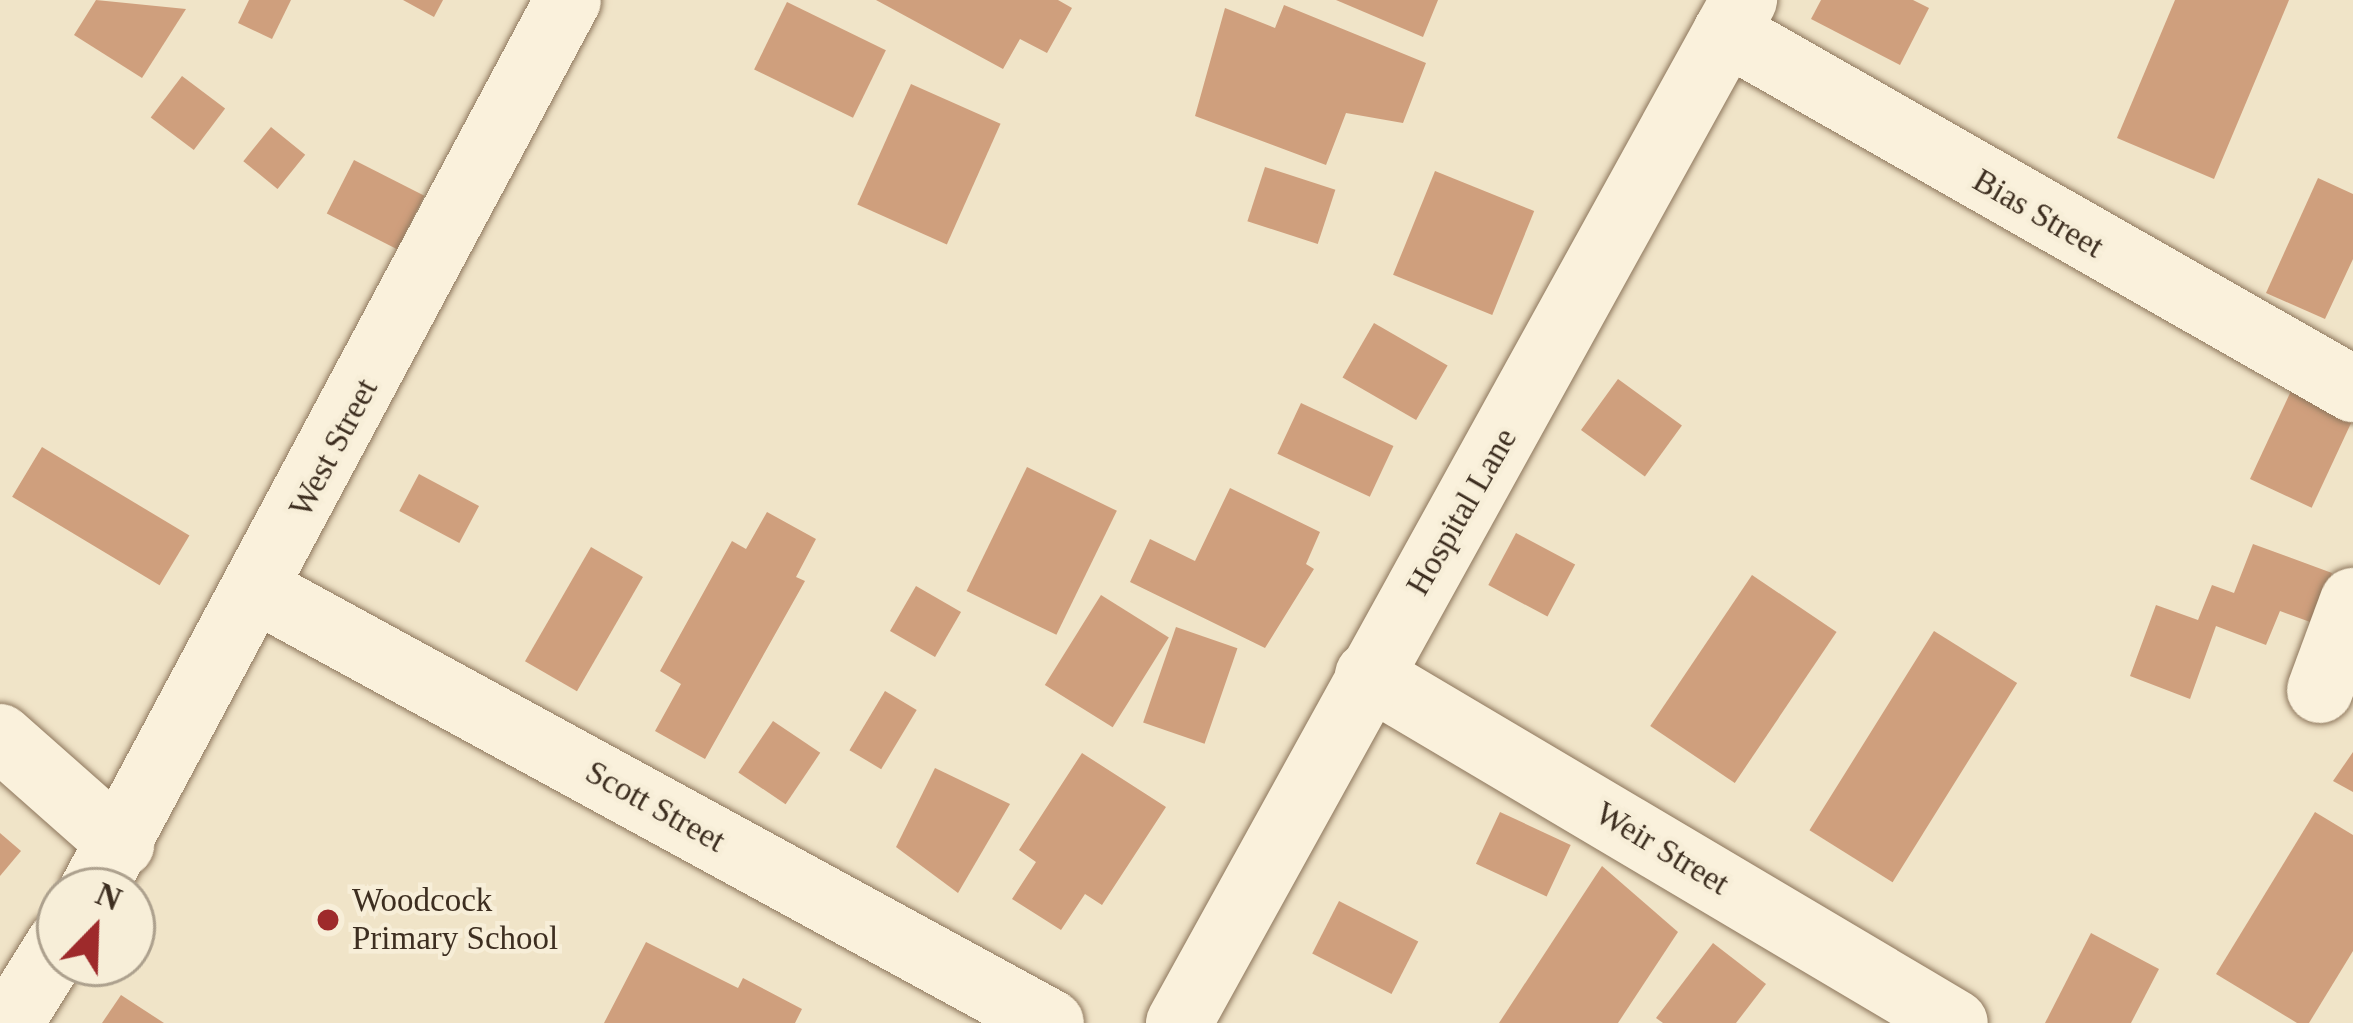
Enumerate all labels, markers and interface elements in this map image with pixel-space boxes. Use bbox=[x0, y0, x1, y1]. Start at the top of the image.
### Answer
street label: Bias Street bbox=[1966, 161, 2110, 267]
street label: West Street bbox=[281, 372, 387, 524]
street label: Hospital Lane bbox=[1398, 422, 1526, 602]
street label: Scott Street bbox=[578, 753, 732, 861]
street label: Weir Street bbox=[1588, 794, 1736, 904]
north arrow bbox=[36, 867, 156, 987]
text: N bbox=[91, 875, 127, 918]
place label: Woodcock Primary School bbox=[352, 881, 558, 959]
marker: Woodcock Primary School bbox=[315, 907, 341, 933]

